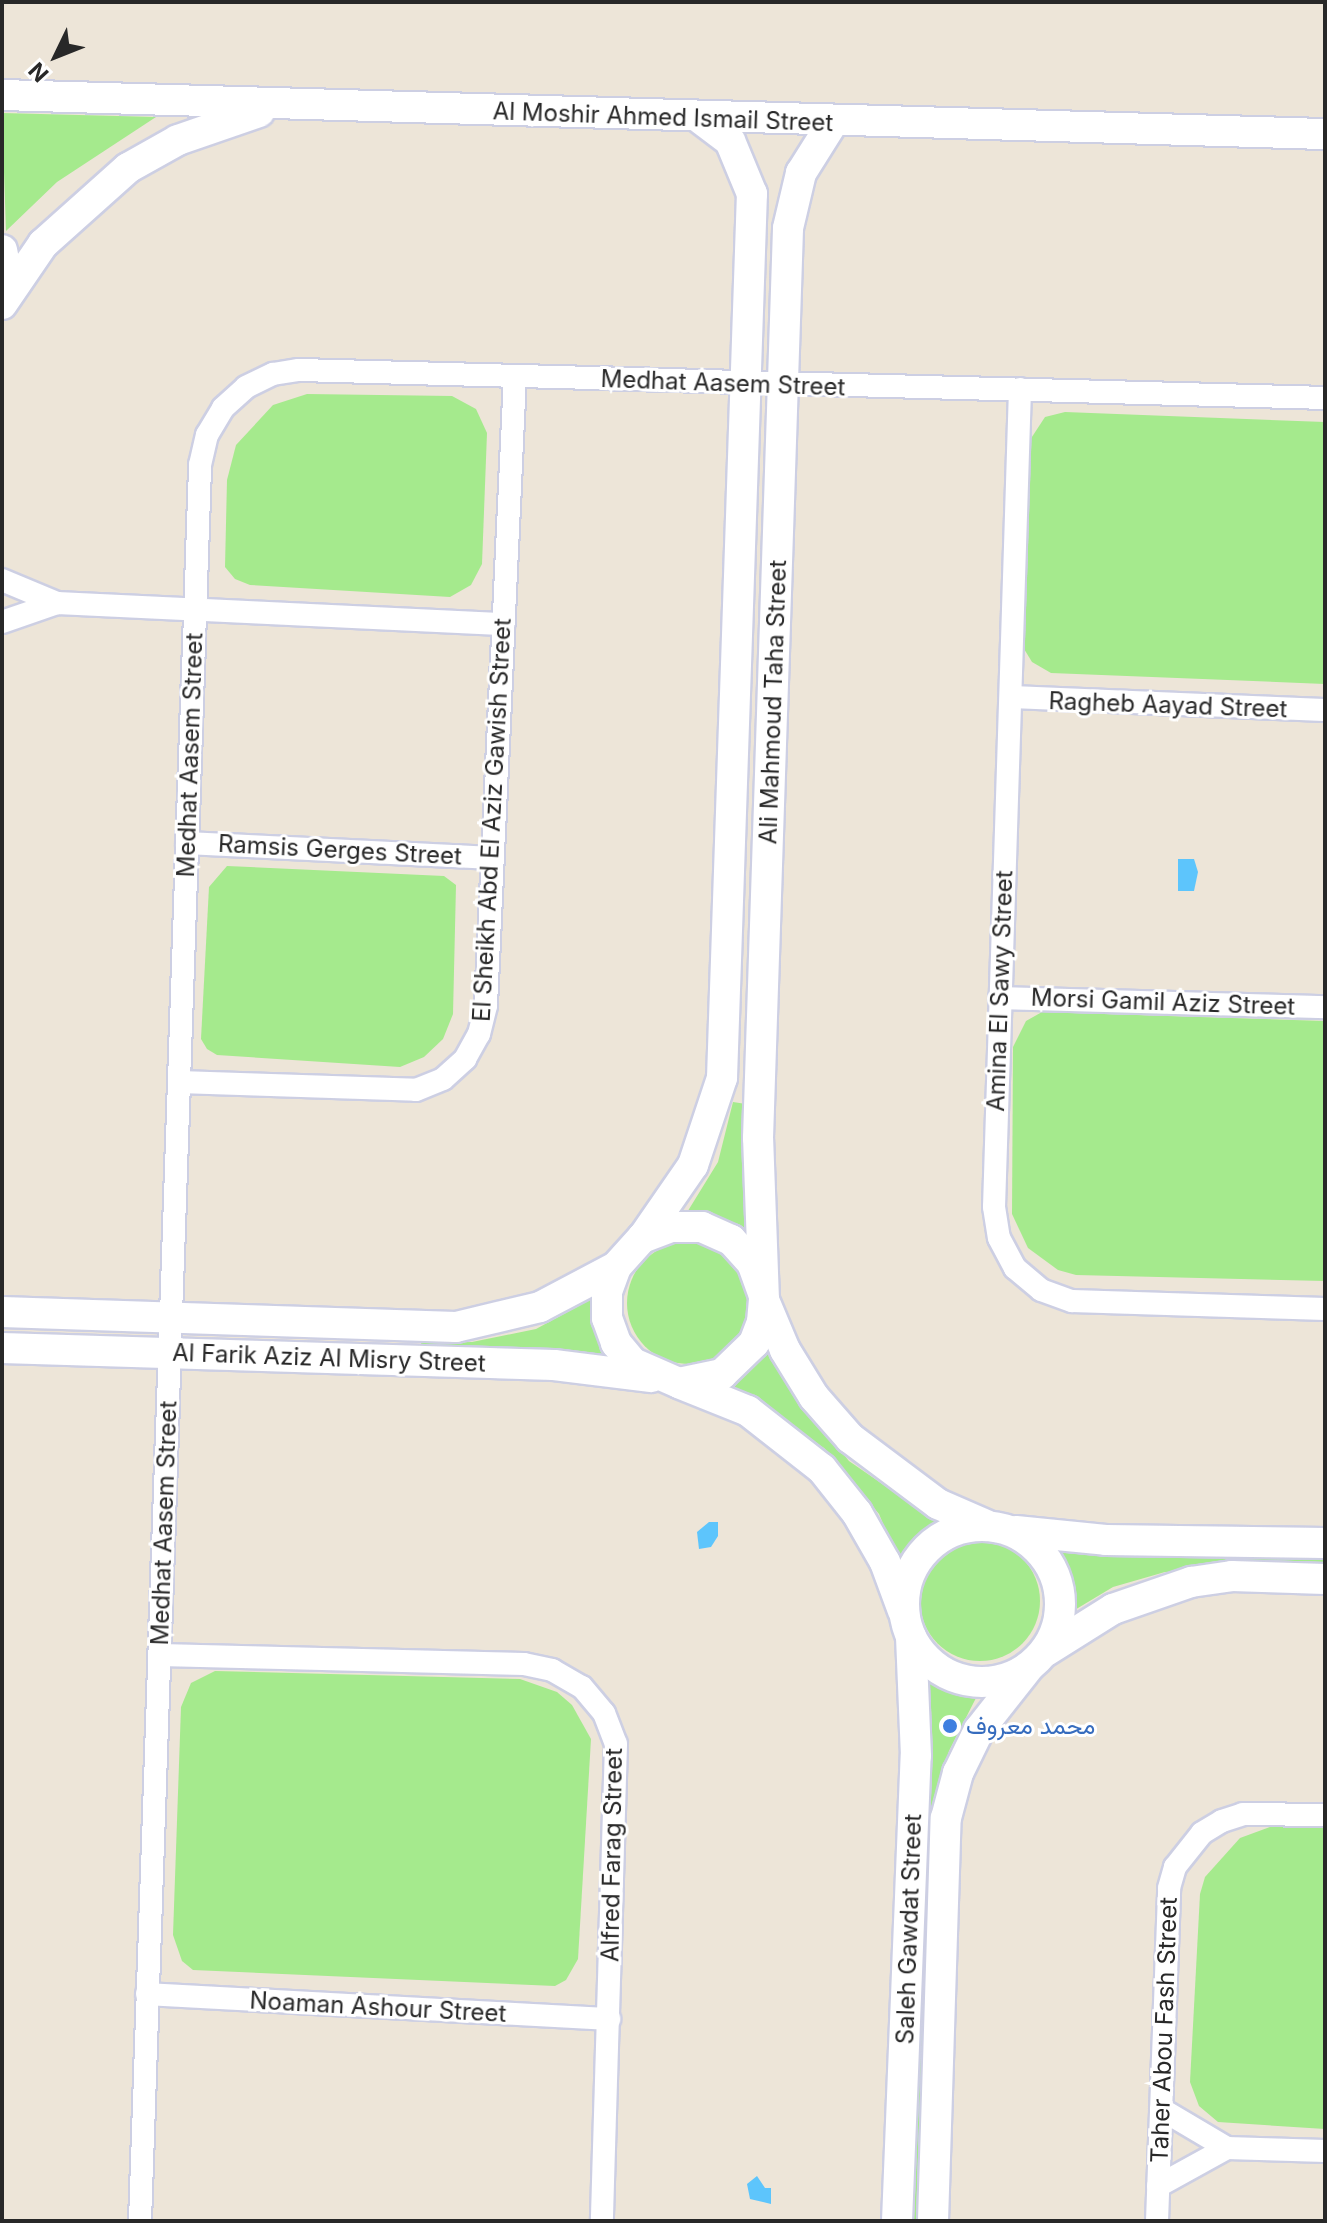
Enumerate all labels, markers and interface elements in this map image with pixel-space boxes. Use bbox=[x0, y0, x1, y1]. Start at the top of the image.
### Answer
north arrow bbox=[16, 16, 96, 96]
text: N bbox=[23, 57, 54, 87]
street label: Al Moshir Ahmed Ismail Street bbox=[492, 97, 834, 137]
street label: Medhat Aasem Street bbox=[600, 364, 846, 402]
street label: Ali Mahmoud Taha Street bbox=[754, 559, 792, 845]
street label: El Sheikh Abd El Aziz Gawish Street bbox=[467, 618, 517, 1022]
street label: Medhat Aasem Street bbox=[171, 632, 209, 878]
street label: Ragheb Aayad Street bbox=[1048, 686, 1288, 724]
street label: Ramsis Gerges Street bbox=[217, 829, 463, 871]
street label: Amina El Sawy Street bbox=[981, 870, 1019, 1112]
street label: Morsi Gamil Aziz Street bbox=[1030, 983, 1296, 1021]
street label: Al Farik Aziz Al Misry Street bbox=[172, 1338, 486, 1378]
street label: Medhat Aasem Street bbox=[145, 1400, 183, 1646]
place label: محمد معروف bbox=[966, 1712, 1095, 1740]
marker: محمد معروف bbox=[941, 1717, 959, 1735]
street label: Alfred Farag Street bbox=[596, 1748, 628, 1962]
street label: Saleh Gawdat Street bbox=[891, 1813, 927, 2045]
street label: Taher Abou Fash Street bbox=[1145, 1897, 1183, 2163]
street label: Noaman Ashour Street bbox=[249, 1986, 507, 2028]

